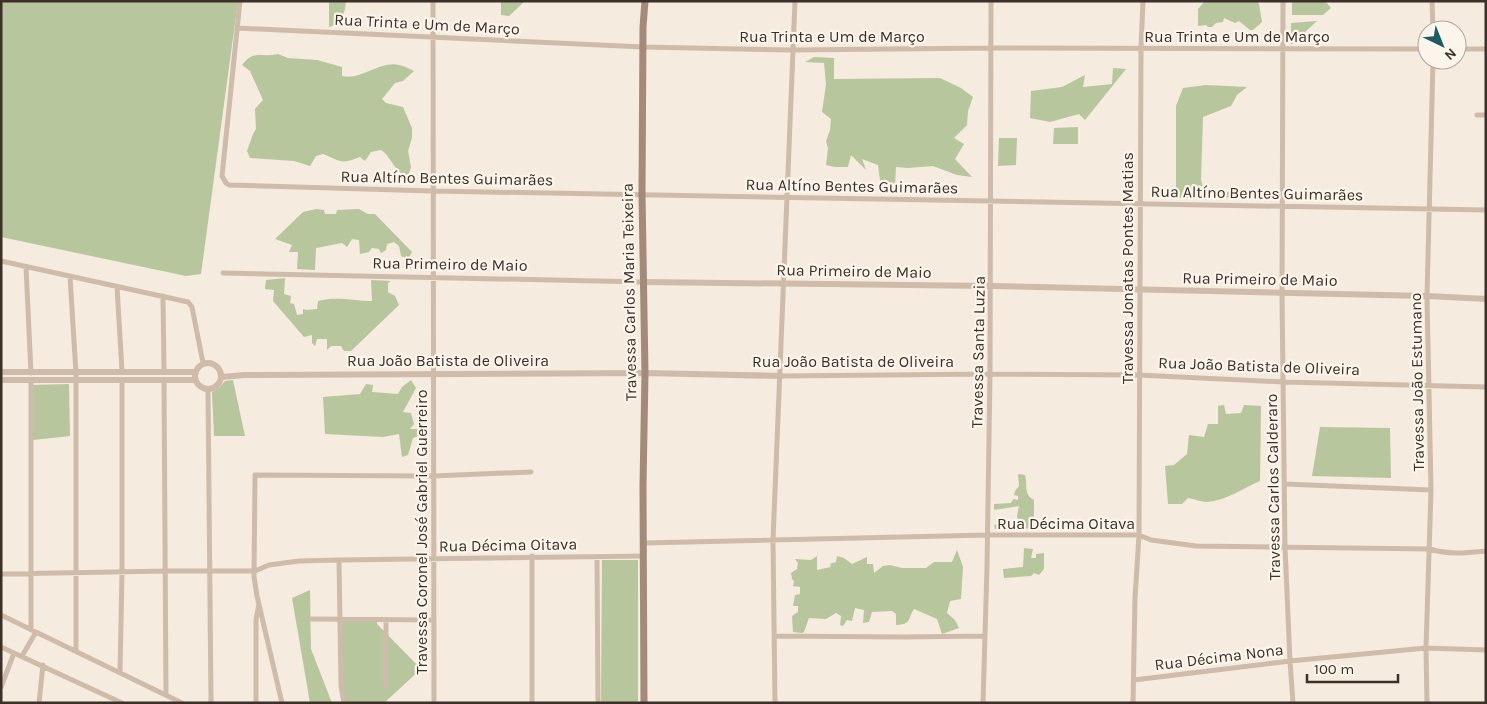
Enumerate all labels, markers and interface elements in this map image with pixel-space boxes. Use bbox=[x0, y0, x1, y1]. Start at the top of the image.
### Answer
street label: Rua Trinta e Um de Março bbox=[334, 10, 520, 38]
north arrow bbox=[1417, 20, 1467, 70]
street label: Rua Trinta e Um de Março bbox=[739, 27, 925, 46]
street label: Rua Trinta e Um de Março bbox=[1144, 27, 1330, 46]
text: N bbox=[1441, 44, 1460, 64]
street label: Travessa Jonatas Pontes Matias bbox=[1118, 152, 1137, 384]
street label: Rua Altíno Bentes Guimarães bbox=[340, 167, 554, 189]
street label: Rua Altíno Bentes Guimarães bbox=[745, 175, 959, 197]
street label: Rua Altíno Bentes Guimarães bbox=[1150, 182, 1364, 204]
street label: Travessa Carlos Maria Teixeira bbox=[618, 183, 640, 401]
street label: Rua Primeiro de Maio bbox=[372, 253, 528, 275]
street label: Rua Primeiro de Maio bbox=[776, 260, 932, 282]
street label: Rua Primeiro de Maio bbox=[1182, 268, 1338, 290]
street label: Travessa Santa Luzia bbox=[967, 276, 989, 428]
street label: Travessa João Estumano bbox=[1406, 292, 1428, 472]
street label: Rua João Batista de Oliveira bbox=[347, 351, 549, 370]
street label: Rua João Batista de Oliveira bbox=[752, 352, 954, 371]
street label: Rua João Batista de Oliveira bbox=[1158, 353, 1360, 379]
street label: Travessa Coronel José Gabriel Guerreiro bbox=[412, 390, 431, 674]
street label: Travessa Carlos Calderaro bbox=[1262, 393, 1284, 581]
street label: Rua Décima Oitava bbox=[997, 514, 1135, 533]
street label: Rua Décima Oitava bbox=[439, 534, 577, 556]
street label: Rua Décima Nona bbox=[1154, 640, 1284, 674]
scale bar bbox=[1307, 652, 1398, 684]
text: 100 m bbox=[1314, 660, 1354, 678]

